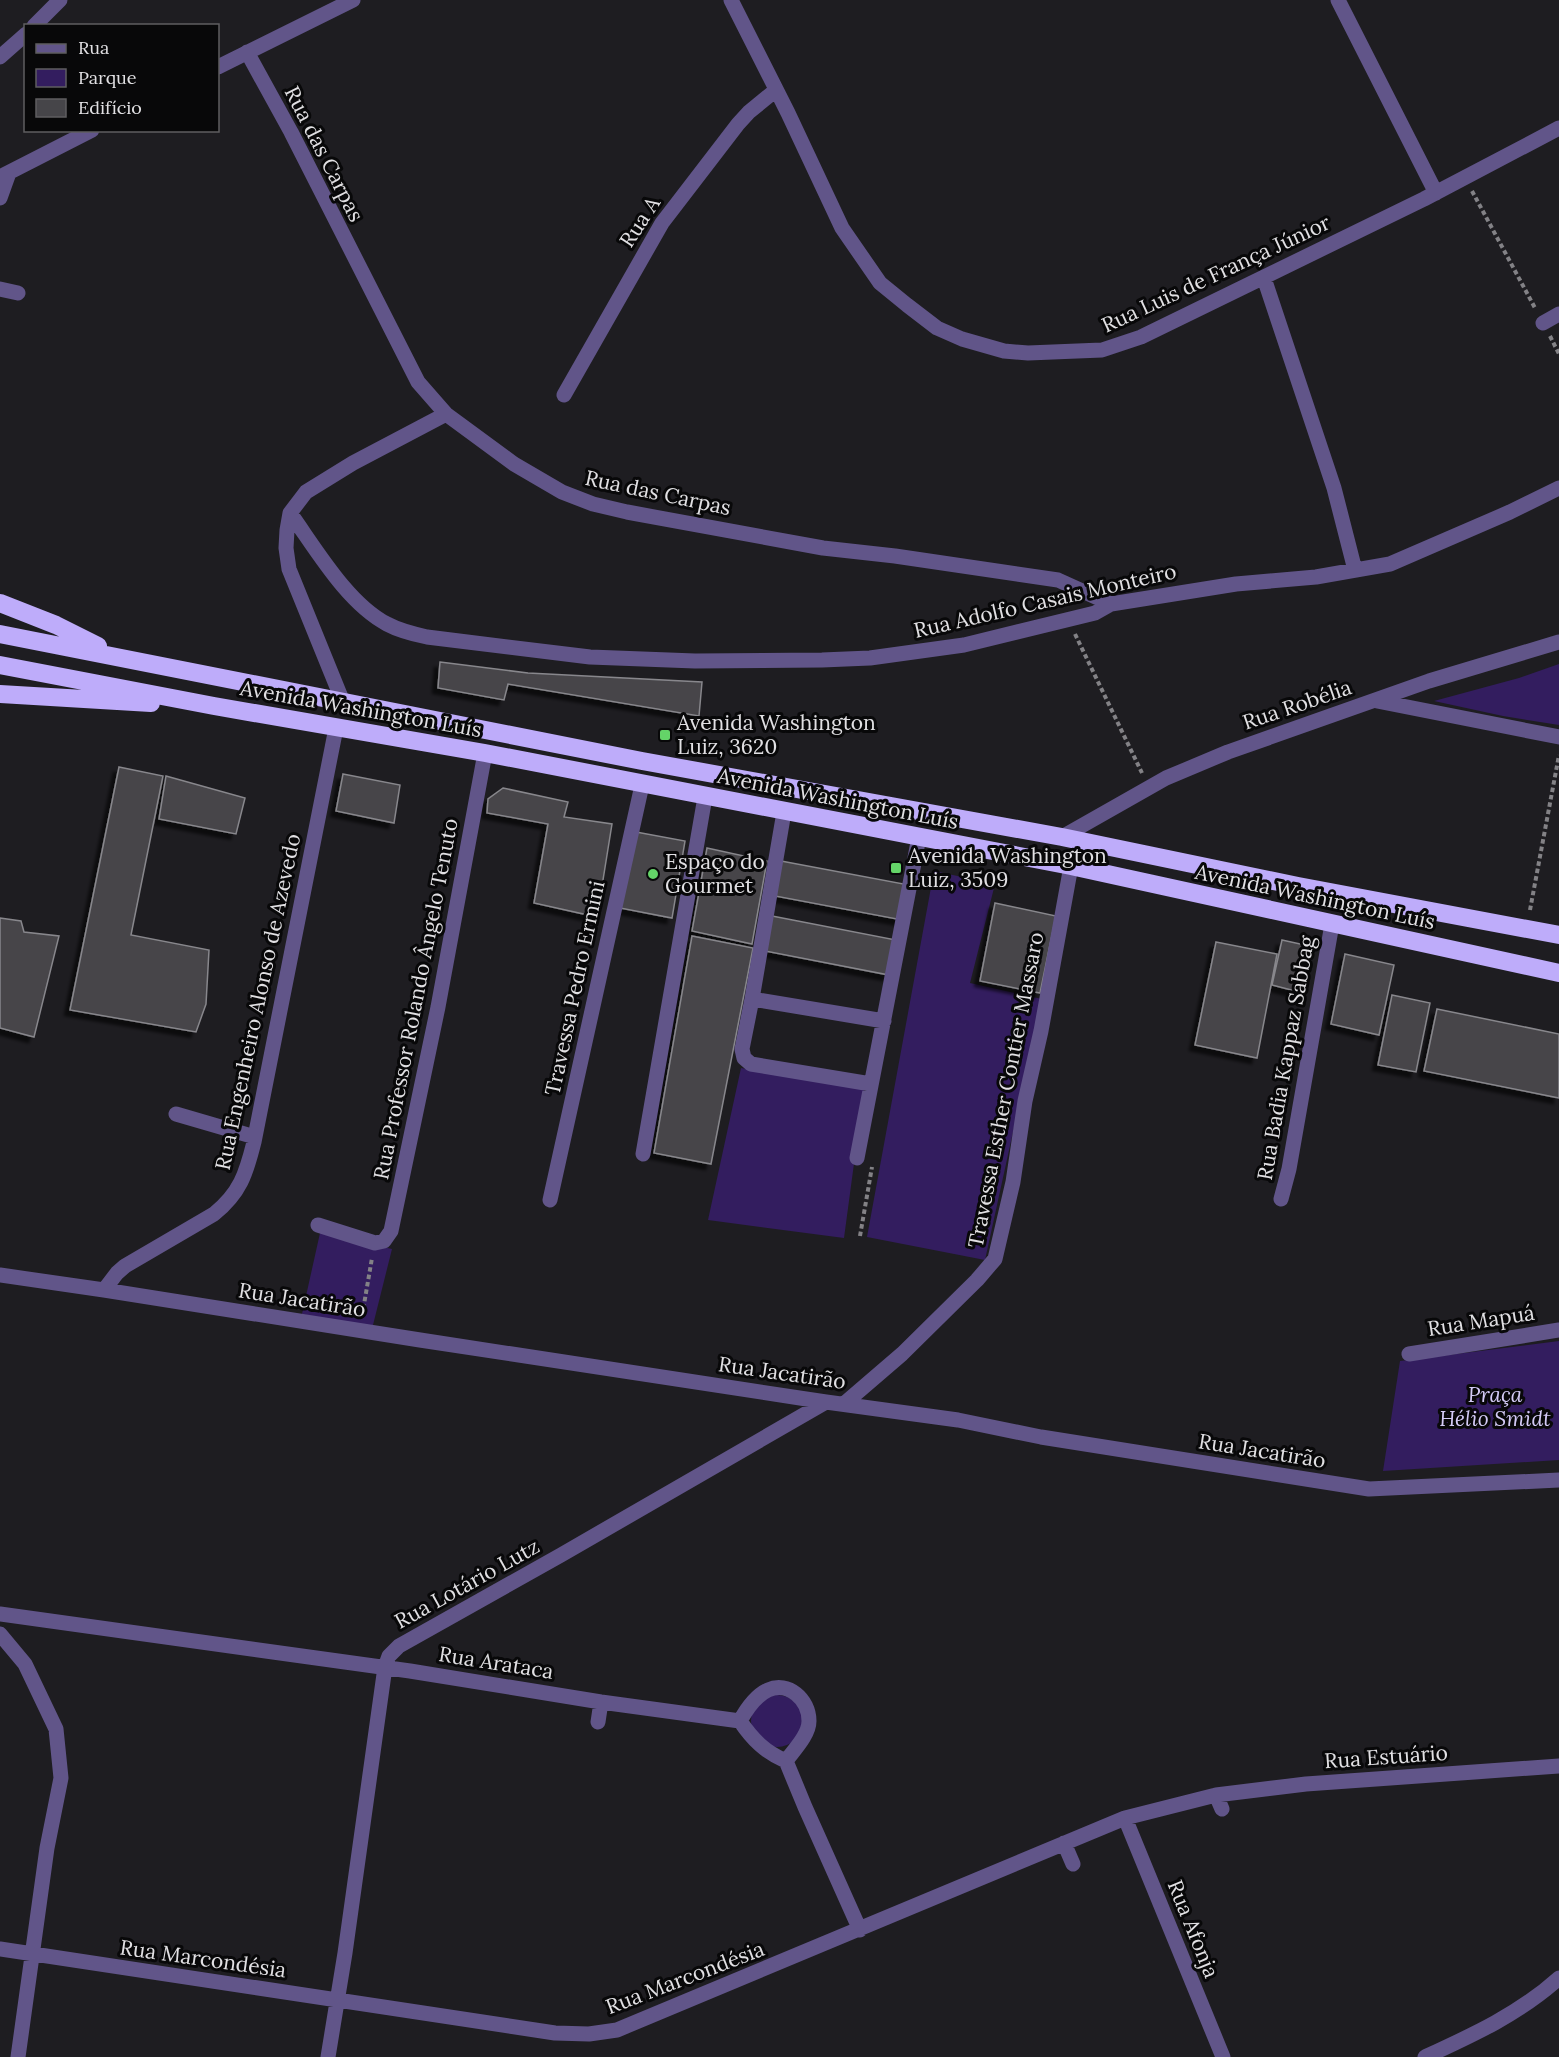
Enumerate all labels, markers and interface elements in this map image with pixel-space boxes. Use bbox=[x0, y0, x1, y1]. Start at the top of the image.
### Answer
legend bbox=[24, 24, 219, 132]
text: Rua bbox=[78, 36, 109, 59]
text: Parque bbox=[78, 66, 137, 89]
street label: Rua das Carpas bbox=[279, 82, 370, 226]
text: Edifício bbox=[78, 96, 142, 119]
street label: Rua A bbox=[613, 191, 666, 252]
street label: Rua Luis de França Júnior bbox=[1097, 209, 1334, 338]
street label: Rua das Carpas bbox=[583, 464, 734, 521]
street label: Rua Adolfo Casais Monteiro bbox=[911, 557, 1179, 644]
street label: Rua Robélia bbox=[1239, 673, 1355, 736]
street label: Avenida Washington Luís bbox=[237, 674, 484, 743]
place label: Avenida Washington Luiz, 3620 bbox=[676, 709, 876, 760]
marker: Avenida Washington Luiz, 3620 bbox=[658, 728, 672, 742]
street label: Avenida Washington Luís bbox=[714, 762, 961, 835]
street label: Rua Professor Rolando Ângelo Tenuto bbox=[367, 816, 464, 1182]
street label: Rua Engenheiro Alonso de Azevedo bbox=[209, 831, 306, 1173]
place label: Avenida Washington Luiz, 3509 bbox=[907, 842, 1107, 893]
place label: Espaço do Gourmet bbox=[665, 848, 765, 899]
street label: Avenida Washington Luís bbox=[1192, 858, 1438, 935]
marker: Avenida Washington Luiz, 3509 bbox=[889, 861, 903, 875]
marker: Espaço do Gourmet bbox=[646, 867, 660, 881]
street label: Travessa Pedro Ermini bbox=[539, 878, 610, 1098]
street label: Travessa Esther Contier Massaro bbox=[962, 930, 1049, 1250]
street label: Rua Badia Kappaz Sabbag bbox=[1251, 933, 1320, 1182]
street label: Rua Jacatirão bbox=[237, 1276, 368, 1323]
street label: Rua Mapuá bbox=[1425, 1299, 1537, 1342]
street label: Rua Jacatirão bbox=[717, 1350, 848, 1395]
park label: Praça Hélio Smidt bbox=[1439, 1381, 1551, 1432]
street label: Rua Jacatirão bbox=[1197, 1427, 1328, 1474]
street label: Rua Lotário Lutz bbox=[389, 1533, 544, 1635]
street label: Rua Arataca bbox=[437, 1640, 556, 1685]
street label: Rua Estuário bbox=[1323, 1739, 1449, 1774]
street label: Rua Afonja bbox=[1162, 1876, 1225, 1982]
street label: Rua Marcondésia bbox=[118, 1933, 288, 1984]
street label: Rua Marcondésia bbox=[602, 1935, 768, 2020]

